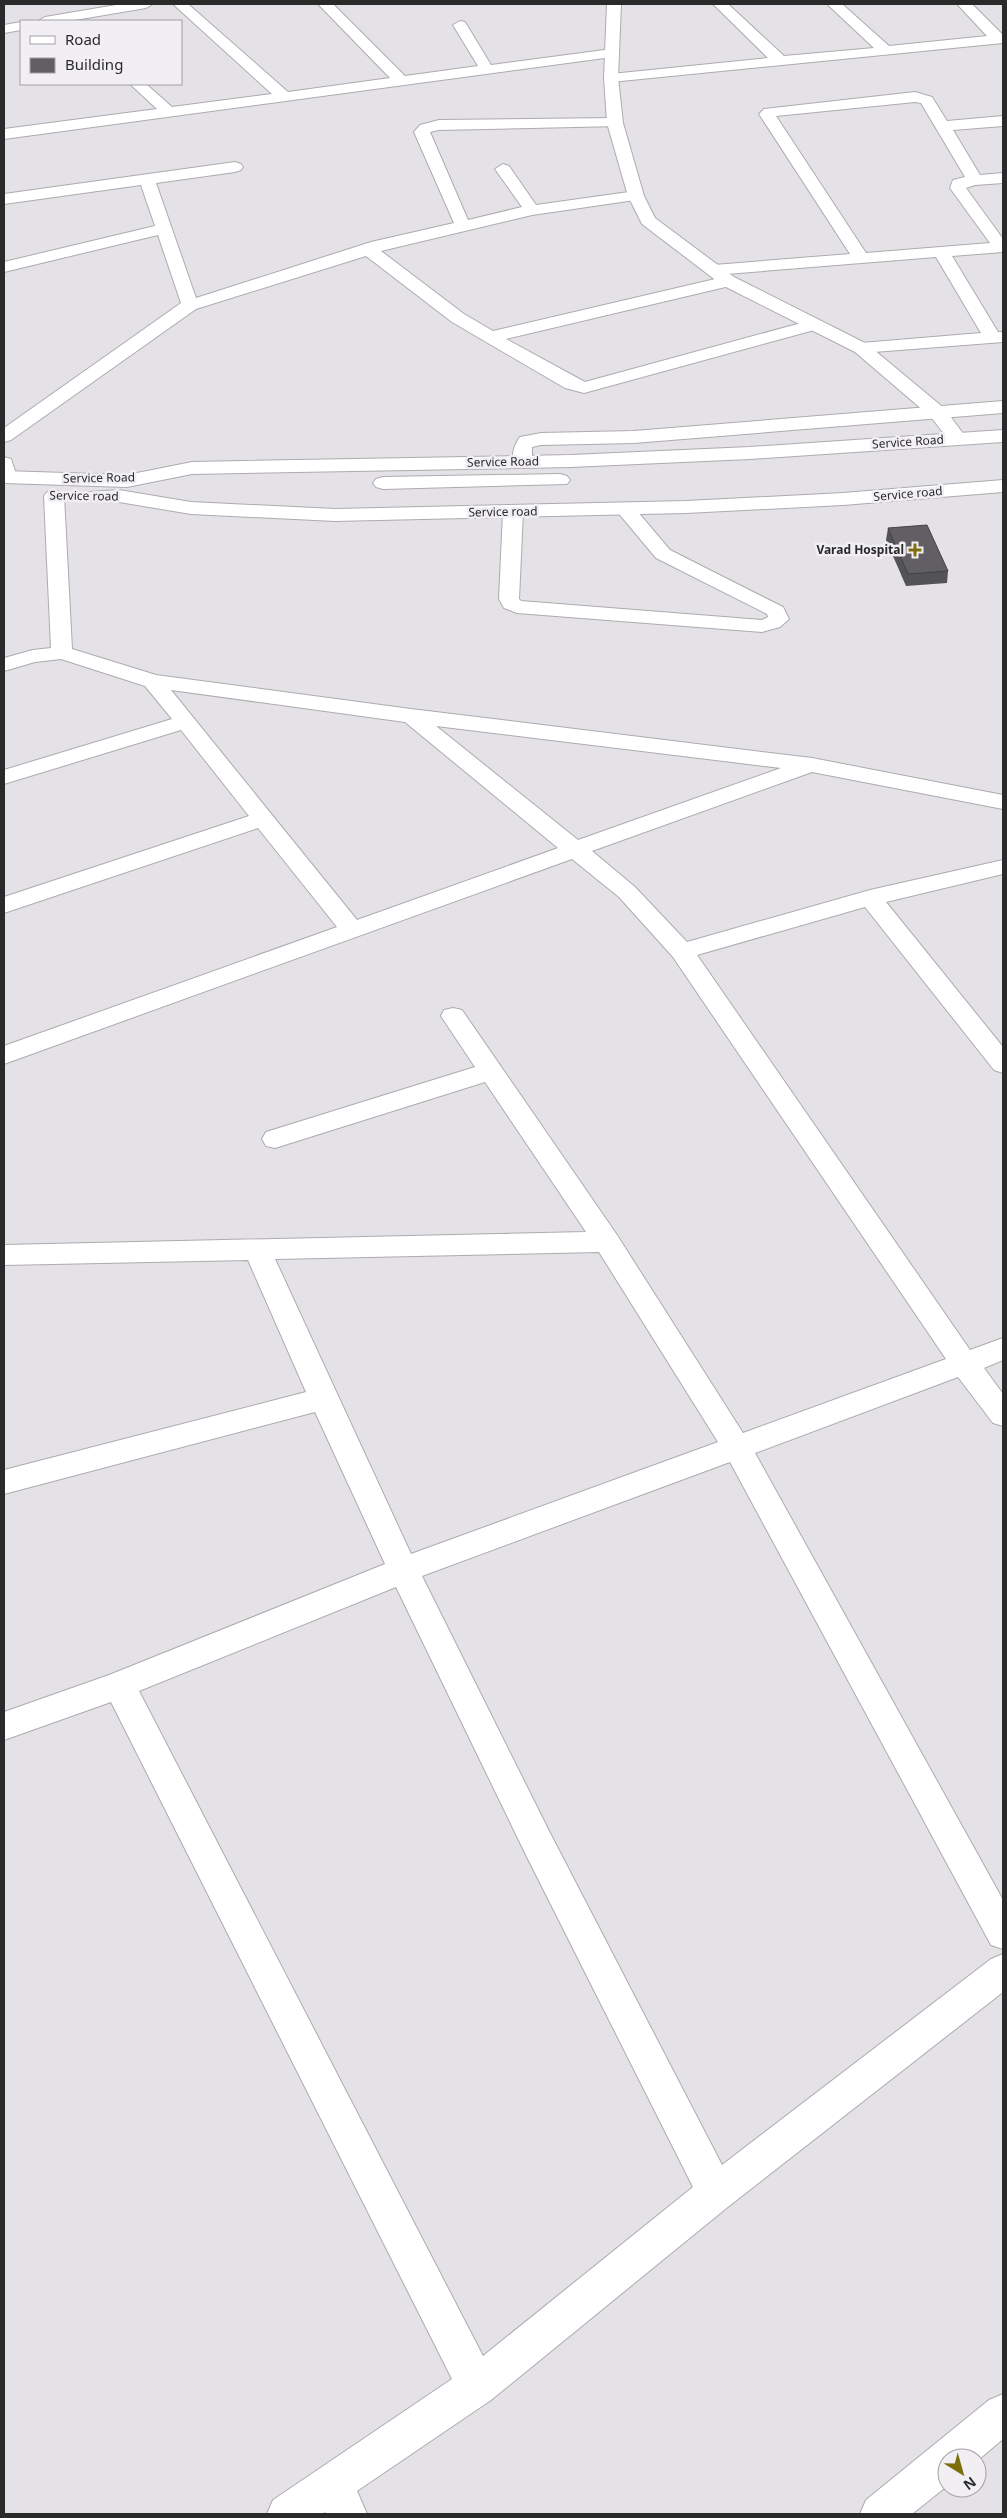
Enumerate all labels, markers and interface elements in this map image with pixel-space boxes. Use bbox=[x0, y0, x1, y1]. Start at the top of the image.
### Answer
legend bbox=[20, 20, 182, 85]
text: Road bbox=[65, 29, 101, 49]
text: Building bbox=[65, 54, 123, 74]
street label: Service Road bbox=[871, 431, 944, 452]
street label: Service Road bbox=[467, 452, 539, 471]
street label: Service Road bbox=[63, 468, 135, 487]
street label: Service road bbox=[873, 482, 943, 505]
street label: Service road bbox=[49, 486, 119, 505]
street label: Service road bbox=[468, 502, 538, 521]
place label: Varad Hospital bbox=[816, 541, 904, 558]
marker: Varad Hospital bbox=[908, 543, 922, 557]
north arrow bbox=[937, 2448, 987, 2498]
text: N bbox=[960, 2473, 980, 2495]

